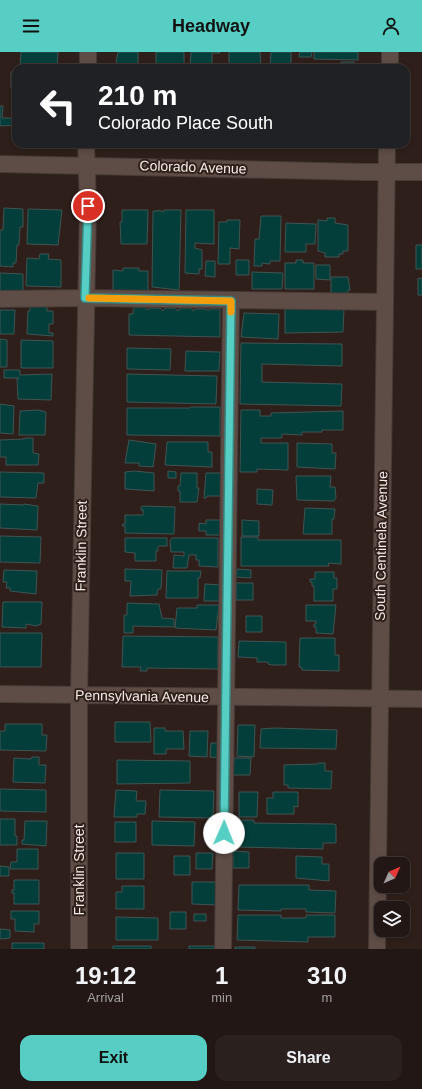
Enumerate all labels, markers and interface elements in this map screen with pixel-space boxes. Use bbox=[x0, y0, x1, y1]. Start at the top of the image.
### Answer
icon: menu bbox=[20, 15, 42, 37]
icon: person bbox=[380, 15, 402, 37]
text: Headway bbox=[172, 16, 250, 36]
icon: left bbox=[32, 80, 84, 132]
text: 210 m bbox=[98, 80, 177, 111]
text: Colorado Place South bbox=[98, 113, 273, 133]
street label: Colorado Avenue bbox=[139, 157, 247, 177]
pin bbox=[71, 189, 105, 223]
icon: arrive bbox=[77, 195, 99, 217]
street label: South Centinela Avenue bbox=[372, 471, 390, 621]
street label: Franklin Street bbox=[72, 500, 90, 592]
street label: Pennsylvania Avenue bbox=[75, 687, 209, 705]
position arrow bbox=[203, 812, 245, 854]
street label: Franklin Street bbox=[71, 824, 87, 916]
north arrow bbox=[374, 857, 410, 893]
map controls bbox=[374, 857, 410, 937]
button: layers bbox=[374, 901, 410, 937]
text: 19:12 bbox=[75, 962, 136, 989]
text: 1 bbox=[215, 962, 228, 989]
text: 310 bbox=[307, 962, 347, 989]
text: Arrival bbox=[87, 990, 124, 1005]
text: min bbox=[211, 990, 232, 1005]
text: m bbox=[322, 990, 332, 1005]
button: Exit bbox=[20, 1035, 207, 1081]
button: Share bbox=[215, 1035, 402, 1081]

